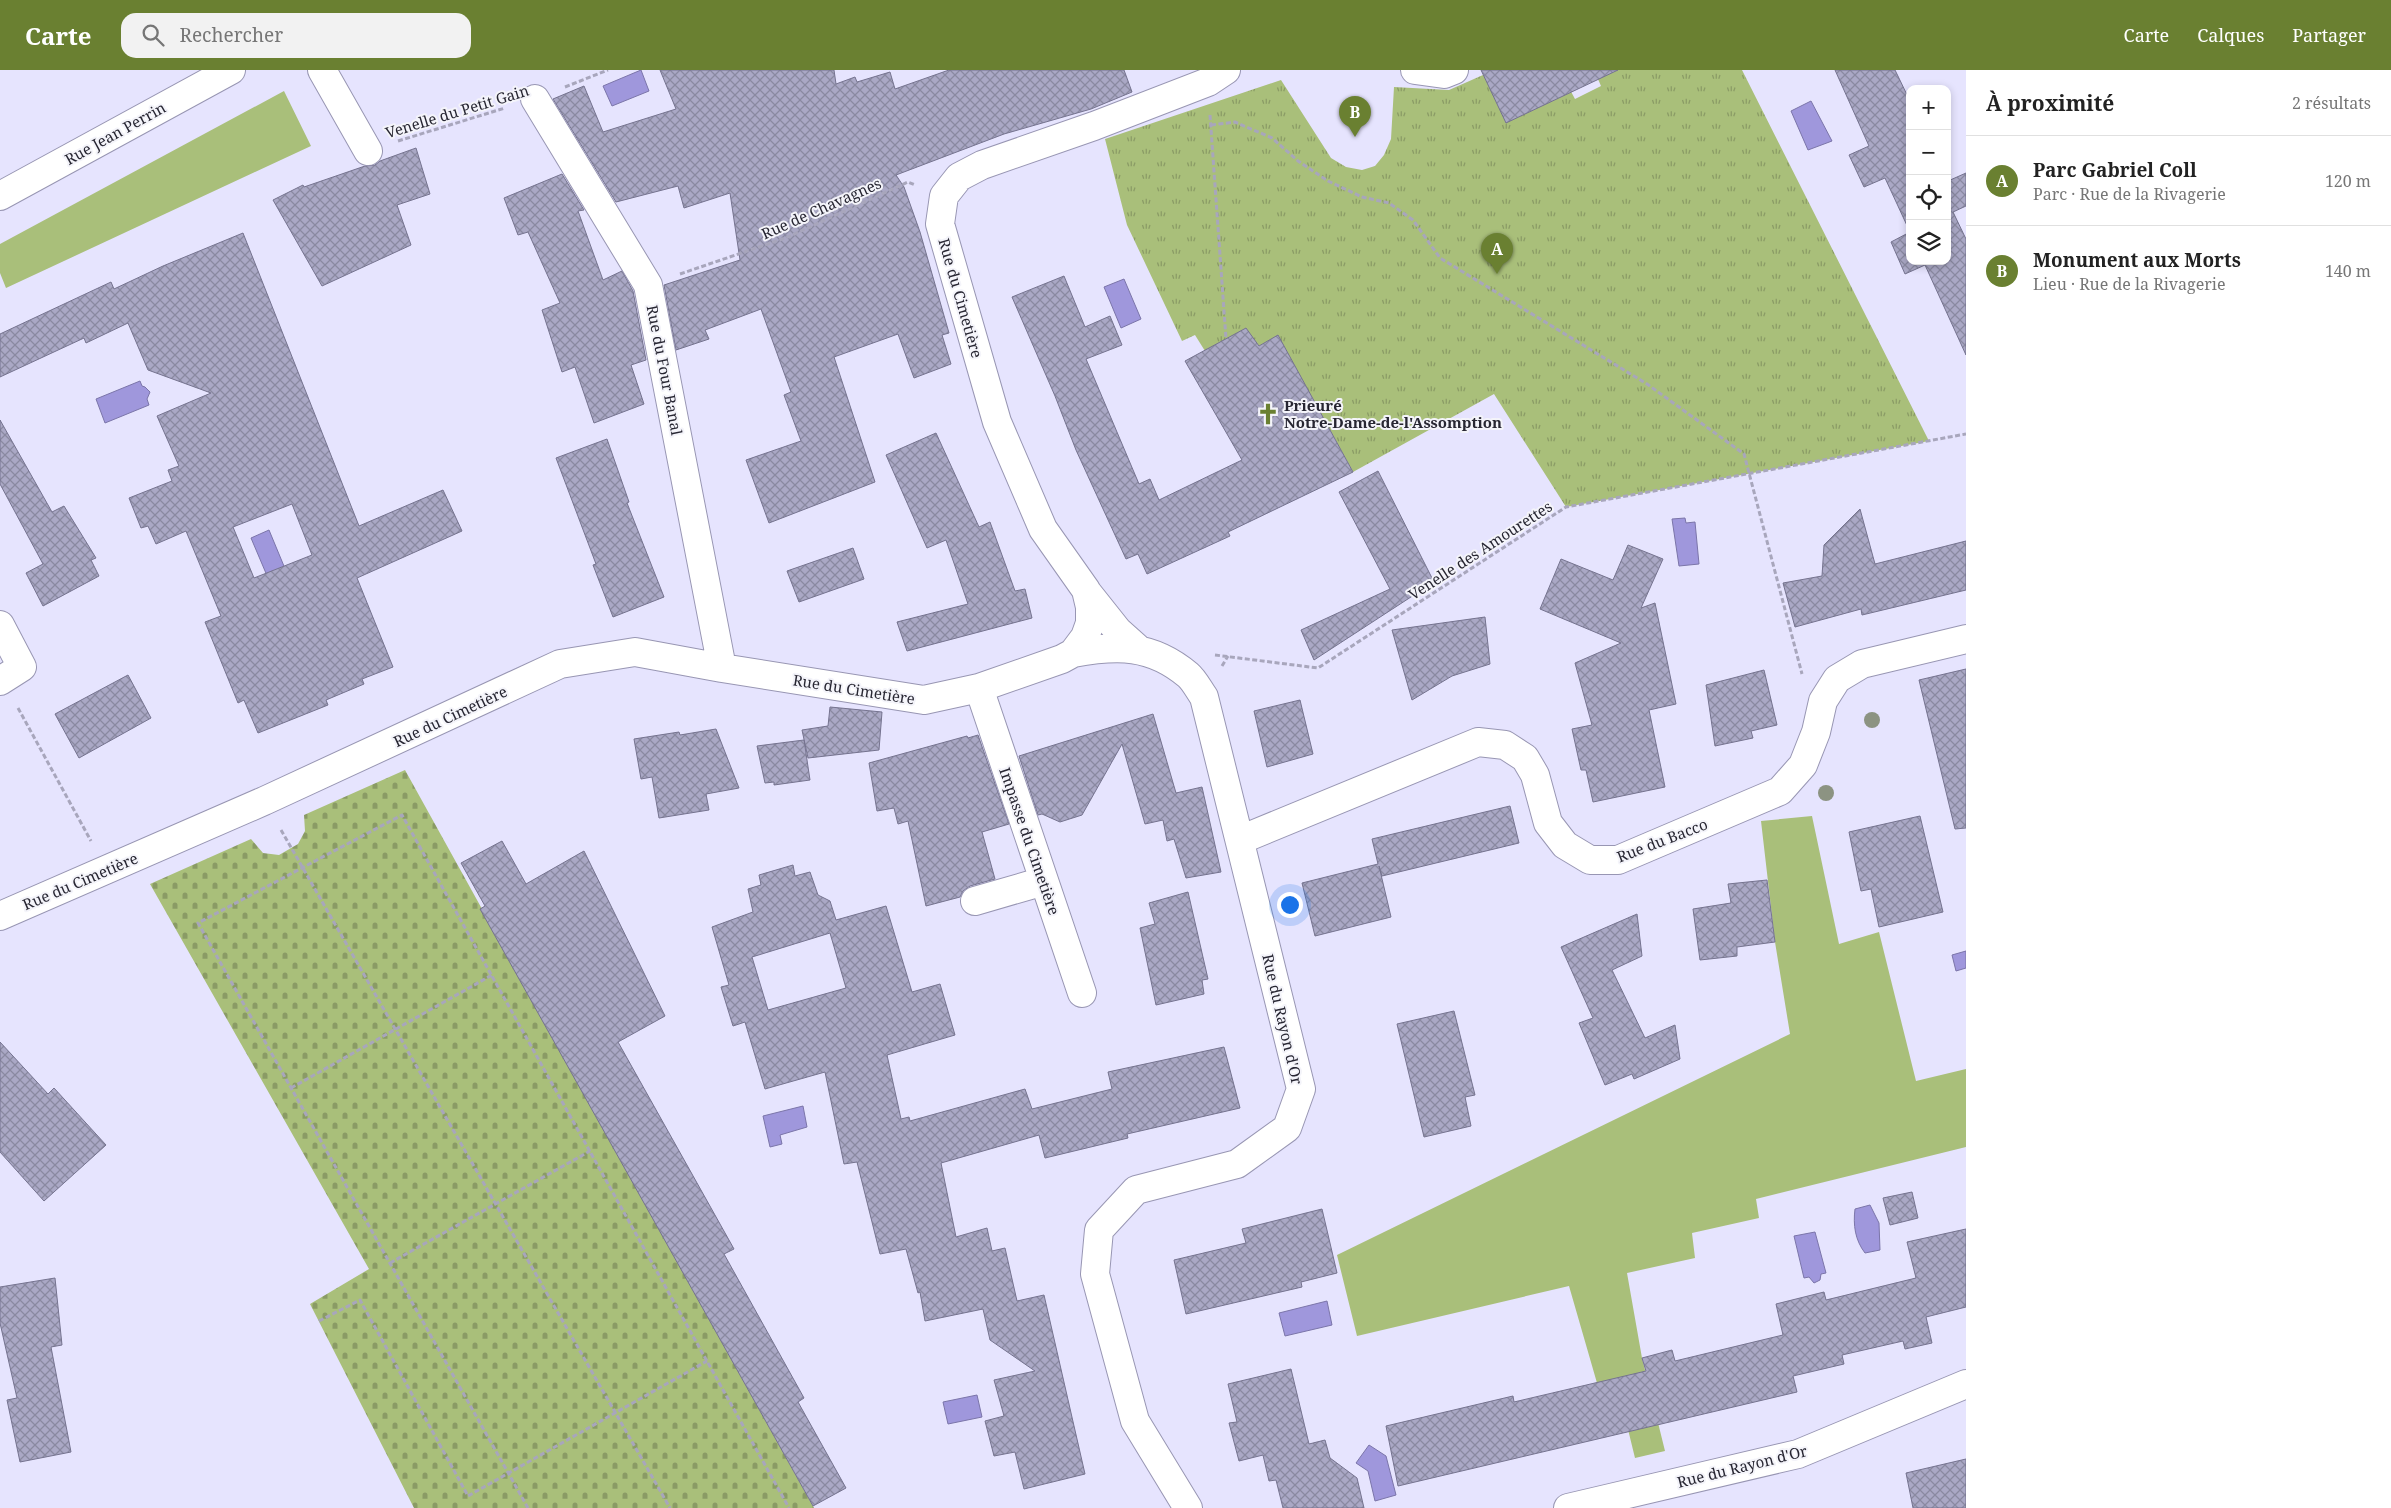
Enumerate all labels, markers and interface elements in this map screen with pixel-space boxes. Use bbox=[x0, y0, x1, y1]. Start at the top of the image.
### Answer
search box bbox=[121, 13, 471, 58]
text: Carte bbox=[25, 19, 91, 52]
icon: search bbox=[139, 21, 167, 49]
text: Rechercher bbox=[179, 22, 283, 48]
text: Carte bbox=[2124, 23, 2169, 47]
text: Calques bbox=[2197, 23, 2264, 47]
text: Partager bbox=[2292, 23, 2366, 47]
street label: Venelle du Petit Gain bbox=[383, 80, 531, 142]
map controls bbox=[1906, 85, 1951, 265]
button: + bbox=[1906, 85, 1951, 130]
text: À proximité bbox=[1986, 89, 2114, 117]
text: 2 résultats bbox=[2292, 92, 2371, 114]
pin: B bbox=[1339, 96, 1371, 137]
street label: Rue Jean Perrin bbox=[61, 97, 169, 169]
button: − bbox=[1906, 130, 1951, 175]
text: Parc Gabriel Coll bbox=[2033, 157, 2197, 183]
text: A bbox=[1996, 170, 2008, 192]
text: 120 m bbox=[2325, 170, 2371, 192]
street label: Rue de Chavagnes bbox=[758, 172, 884, 243]
button: locate bbox=[1906, 175, 1951, 220]
text: Parc · Rue de la Rivagerie bbox=[2033, 183, 2226, 205]
button: layers bbox=[1906, 220, 1951, 265]
pin: A bbox=[1481, 233, 1513, 274]
street label: Rue du Cimetière bbox=[934, 236, 988, 360]
text: Monument aux Morts bbox=[2033, 247, 2241, 273]
text: B bbox=[1997, 260, 2007, 282]
text: 140 m bbox=[2325, 260, 2371, 282]
text: Lieu · Rue de la Rivagerie bbox=[2033, 273, 2225, 295]
street label: Rue du Four Banal bbox=[643, 303, 688, 437]
place label: Prieuré Notre-Dame-de-l'Assomption bbox=[1284, 395, 1502, 432]
church icon: Prieuré Notre-Dame-de-l'Assomption bbox=[1255, 401, 1281, 427]
street label: Venelle des Amourettes bbox=[1404, 496, 1556, 604]
street label: Rue du Cimetière bbox=[792, 669, 916, 709]
street label: Rue du Cimetière bbox=[390, 681, 510, 751]
street label: Impasse du Cimetière bbox=[995, 765, 1065, 917]
street label: Rue du Bacco bbox=[1614, 814, 1710, 866]
street label: Rue du Cimetière bbox=[19, 848, 141, 914]
your location bbox=[1277, 892, 1303, 918]
street label: Rue du Rayon d'Or bbox=[1258, 952, 1308, 1086]
street label: Rue du Rayon d'Or bbox=[1675, 1440, 1809, 1492]

